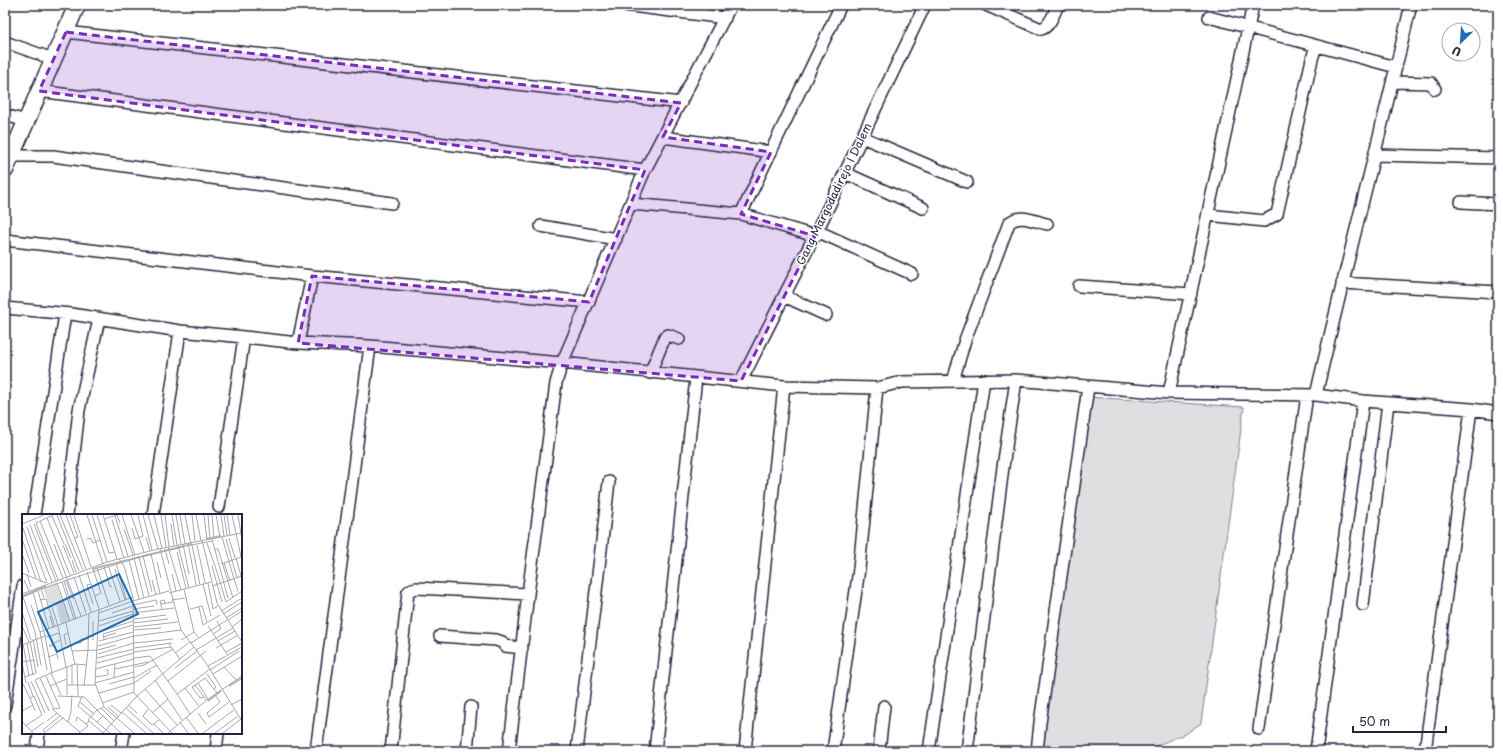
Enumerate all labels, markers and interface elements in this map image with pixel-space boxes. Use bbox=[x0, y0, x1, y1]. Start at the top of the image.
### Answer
north arrow bbox=[1441, 22, 1481, 62]
text: U bbox=[1449, 42, 1464, 61]
street label: Gang Margodadirejo I Dalem bbox=[792, 120, 876, 268]
inset map bbox=[22, 514, 242, 734]
scale bar bbox=[1353, 708, 1446, 734]
text: 50 m bbox=[1359, 712, 1390, 730]

